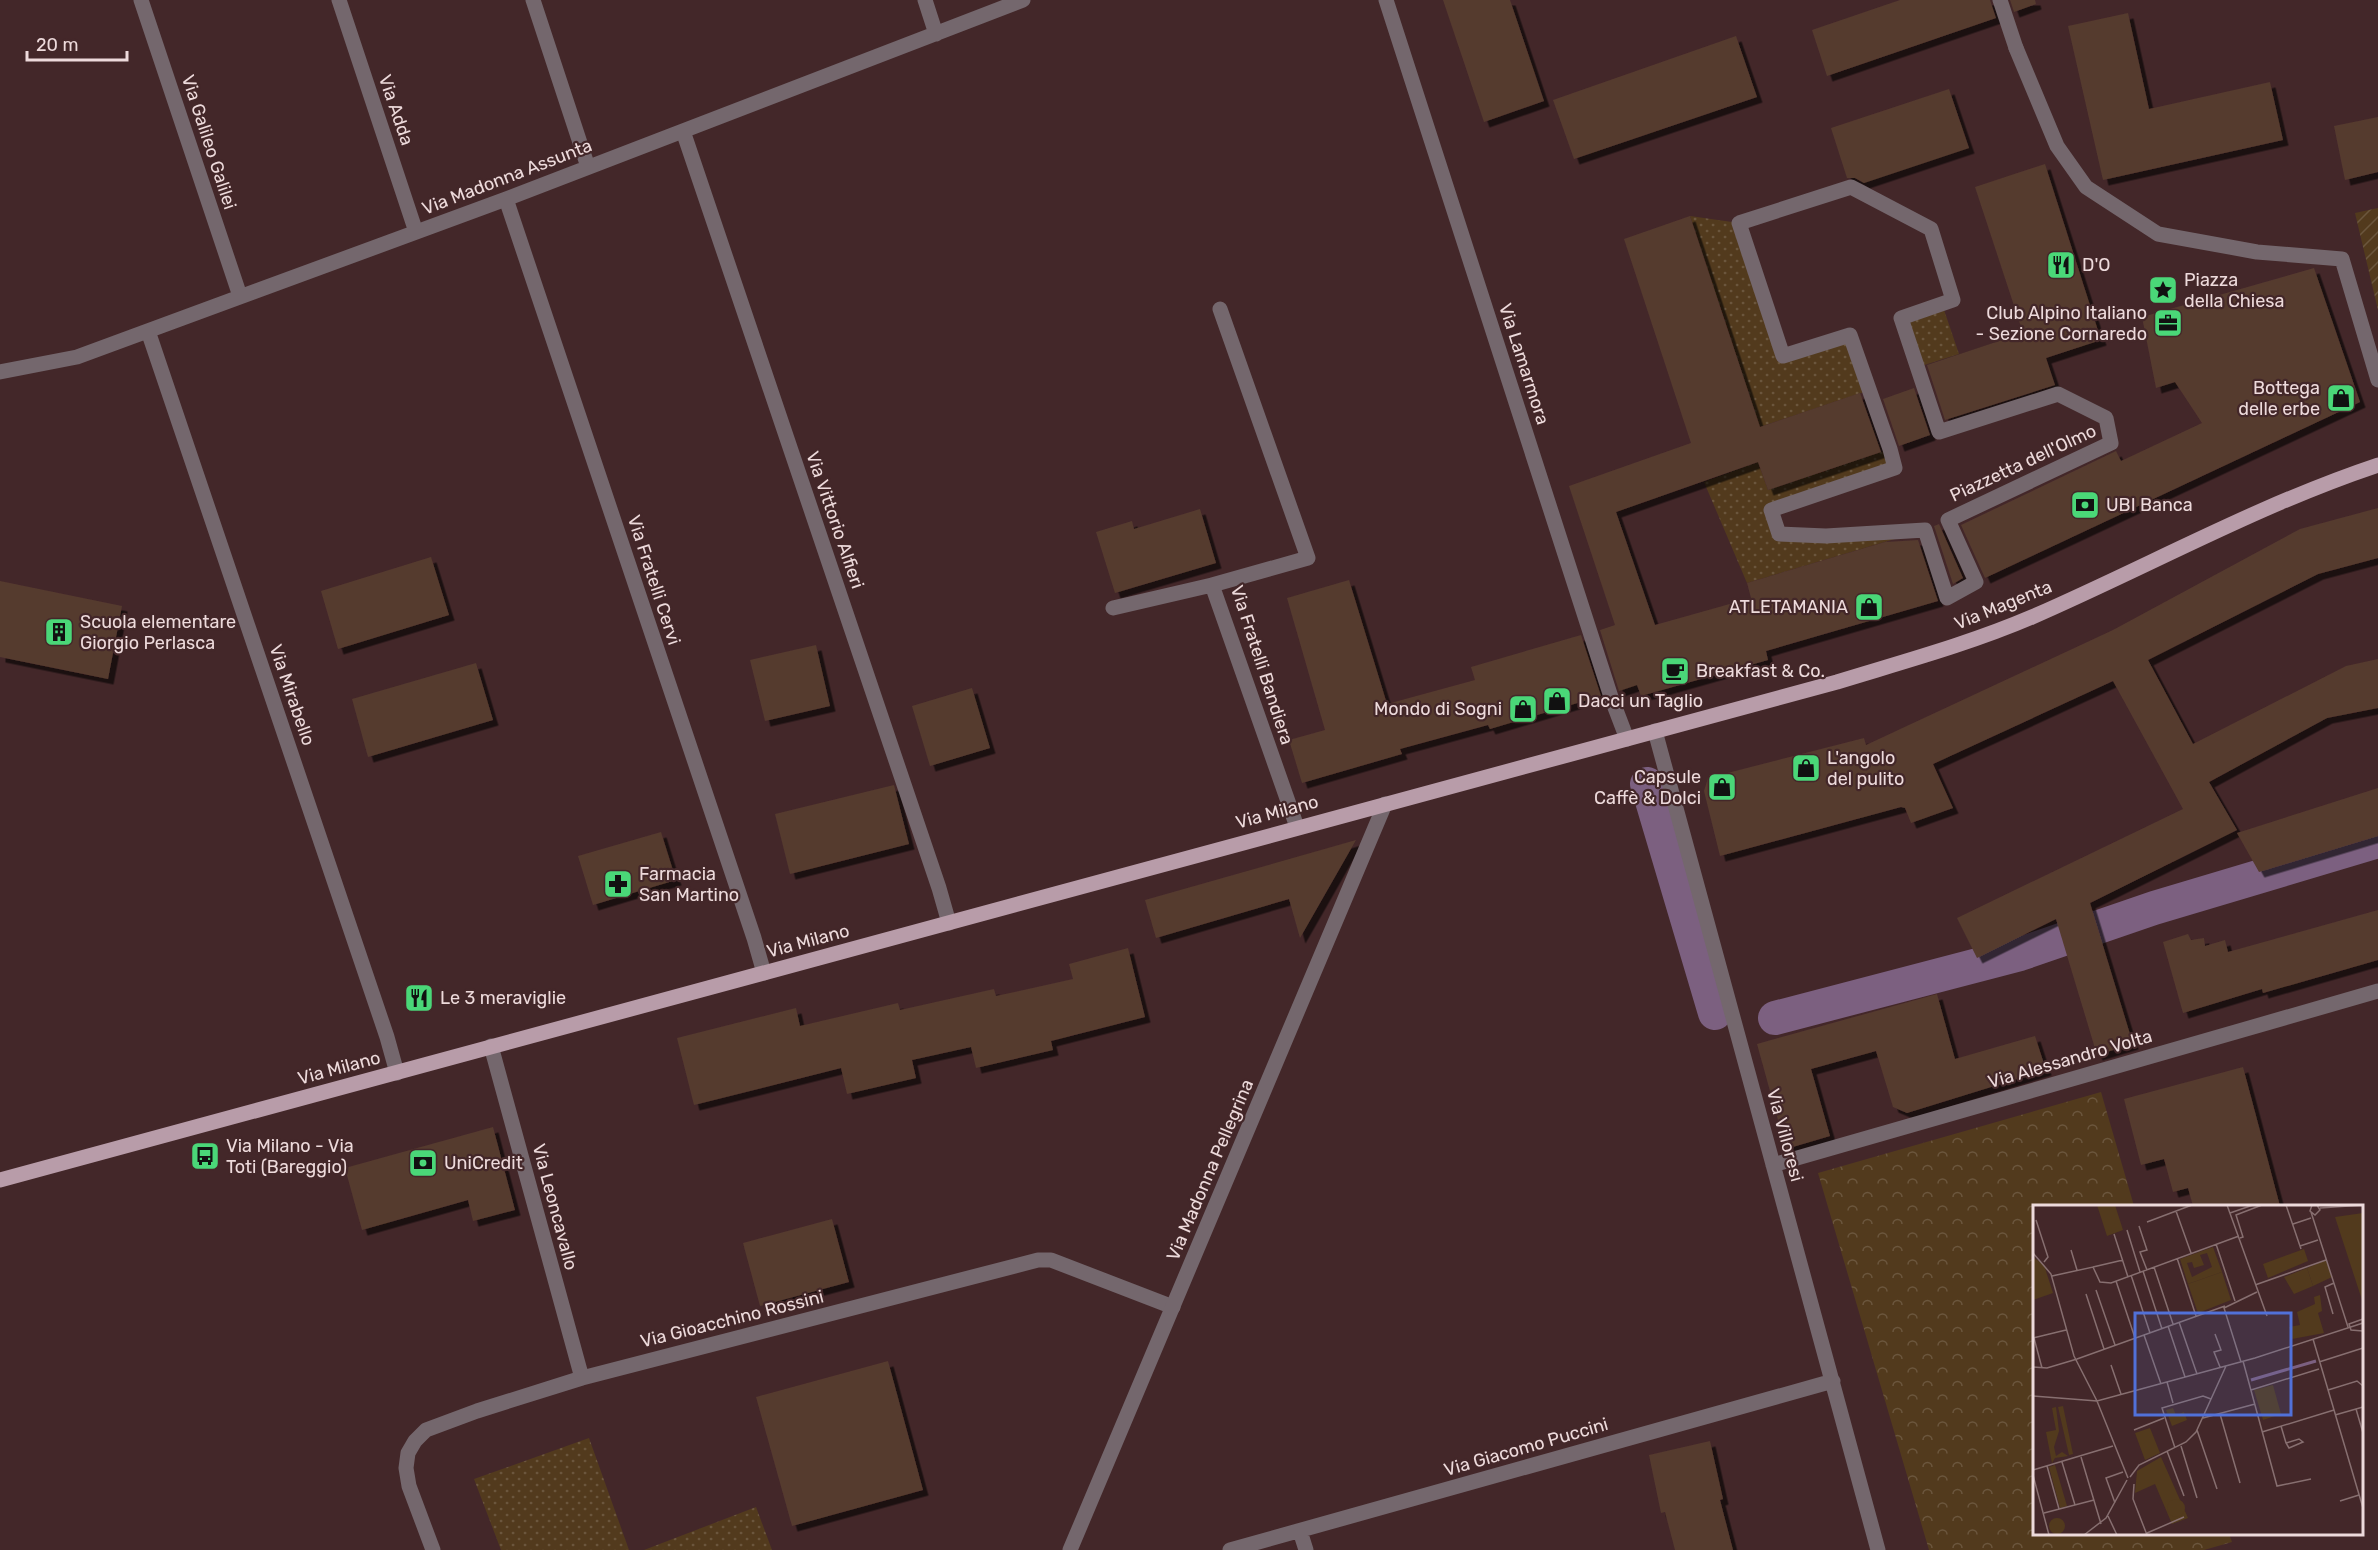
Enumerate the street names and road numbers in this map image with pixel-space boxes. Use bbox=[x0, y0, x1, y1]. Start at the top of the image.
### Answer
street label: Via Galileo Galilei bbox=[177, 72, 241, 212]
street label: Via Adda bbox=[374, 72, 418, 148]
street label: Via Madonna Assunta bbox=[419, 134, 595, 220]
street label: Via Lamarmora bbox=[1494, 301, 1554, 427]
street label: Piazzetta dell'Olmo bbox=[1946, 419, 2100, 507]
street label: Via Vittorio Alfieri bbox=[801, 449, 869, 591]
street label: Via Fratelli Cervi bbox=[623, 512, 685, 648]
street label: Via Magenta bbox=[1951, 575, 2055, 635]
street label: Via Fratelli Bandiera bbox=[1226, 582, 1298, 748]
street label: Via Mirabello bbox=[264, 641, 320, 749]
street label: Via Milano bbox=[1233, 790, 1321, 834]
street label: Via Milano bbox=[764, 919, 852, 963]
street label: Via Alessandro Volta bbox=[1985, 1025, 2155, 1093]
street label: Via Milano bbox=[295, 1046, 383, 1090]
street label: Via Madonna Pellegrina bbox=[1162, 1076, 1258, 1264]
street label: Via Villoresi bbox=[1762, 1086, 1808, 1184]
street label: Via Leoncavallo bbox=[528, 1141, 582, 1273]
street label: Via Gioacchino Rossini bbox=[638, 1286, 826, 1352]
street label: Via Giacomo Puccini bbox=[1441, 1413, 1611, 1481]

